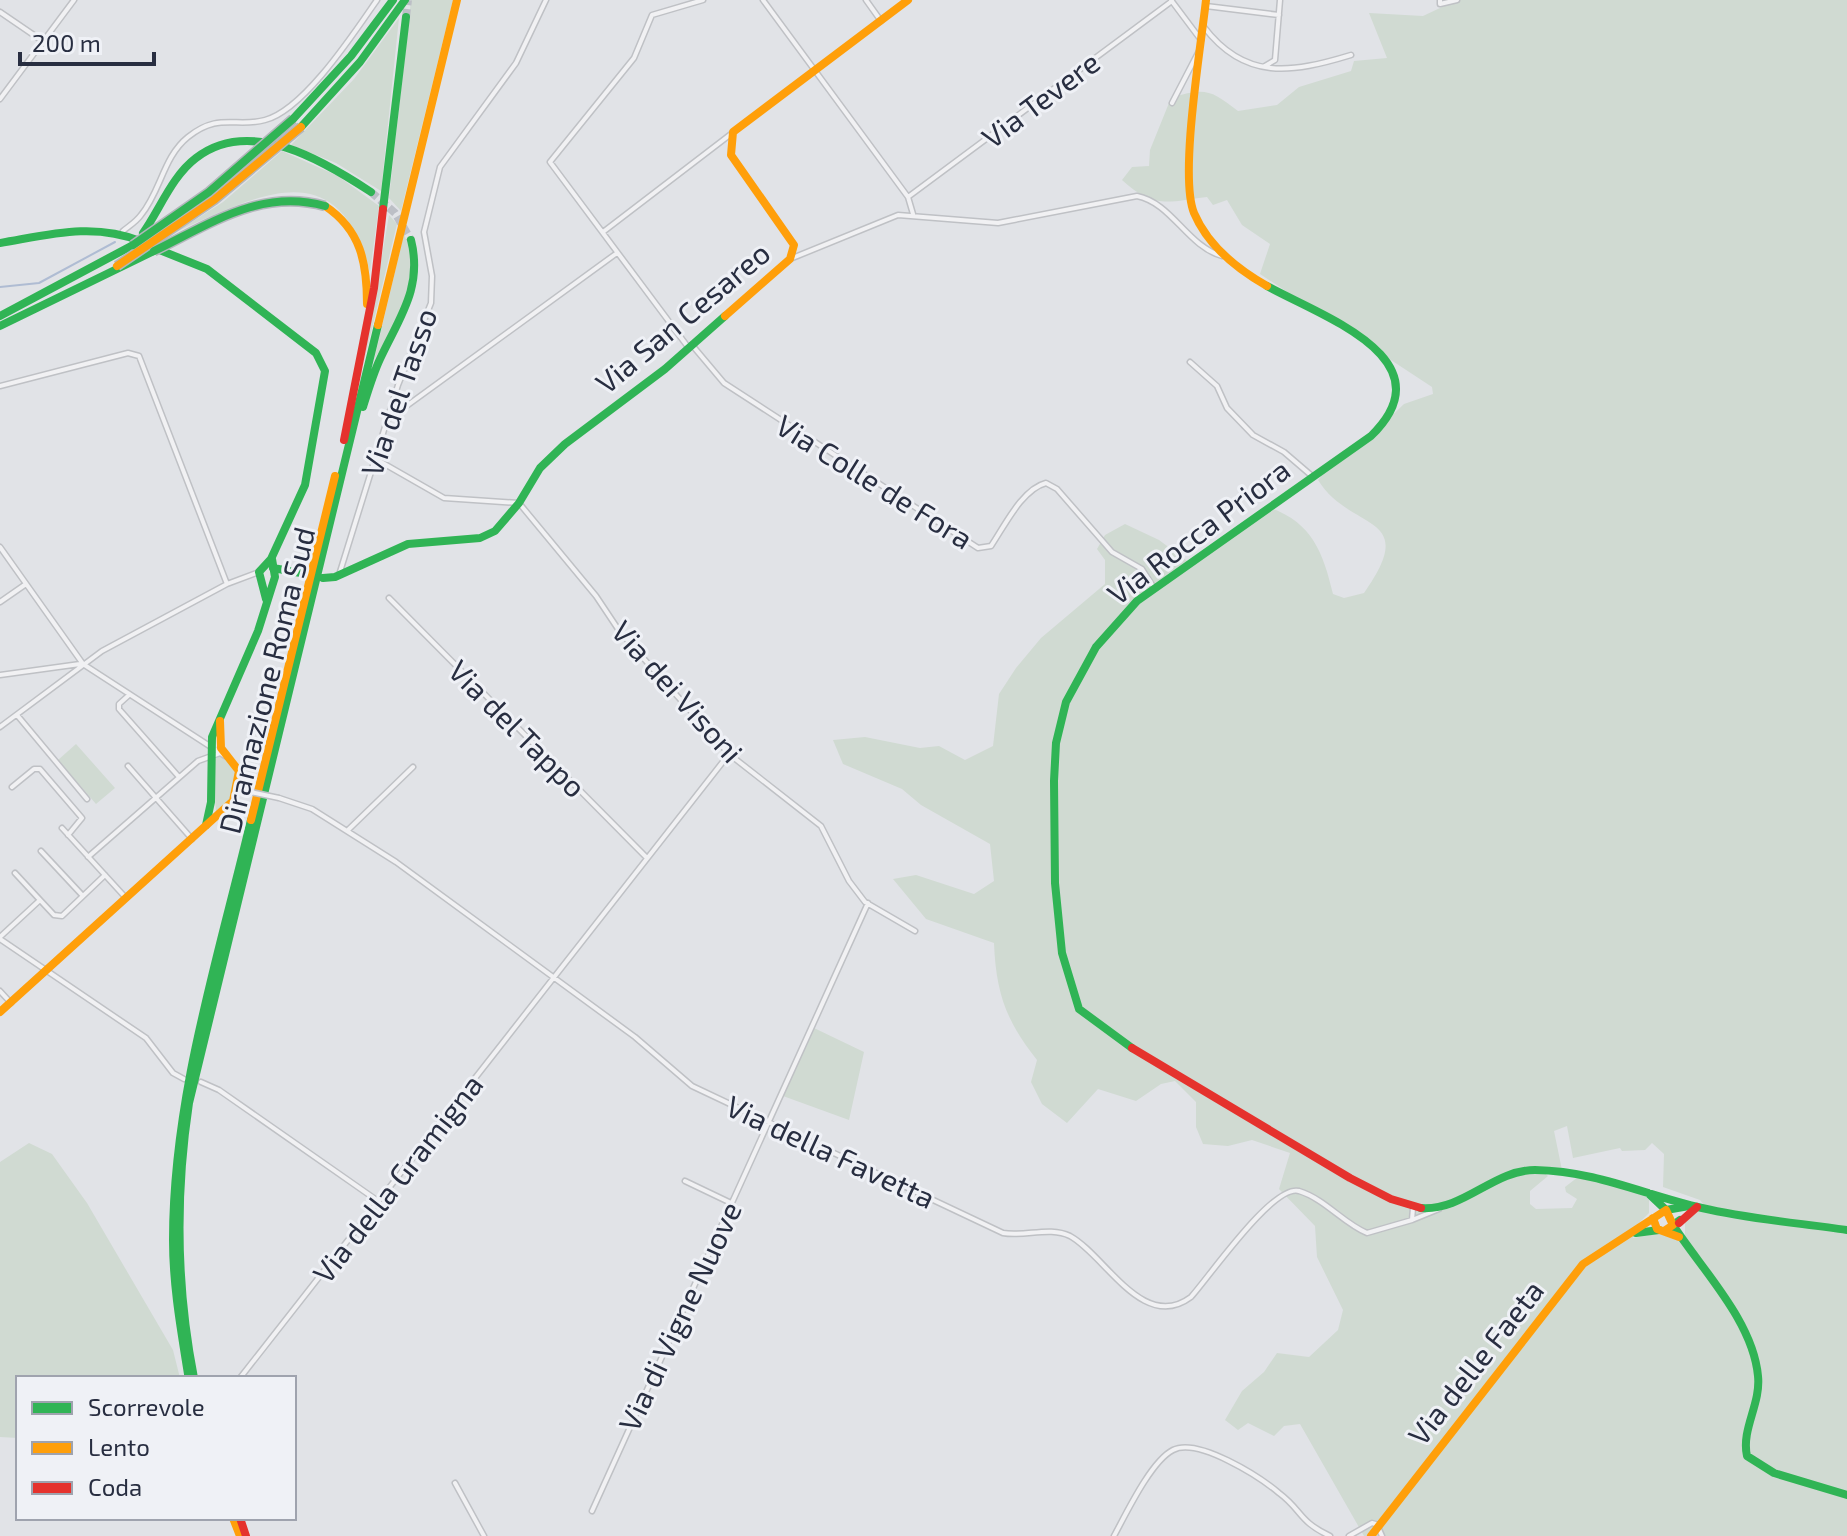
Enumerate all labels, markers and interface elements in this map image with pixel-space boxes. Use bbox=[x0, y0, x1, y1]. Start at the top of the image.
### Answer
scale bar bbox=[20, 16, 154, 66]
text: 200 m bbox=[32, 28, 101, 57]
street label: Via Tevere bbox=[974, 43, 1106, 155]
street label: Via San Cesareo bbox=[588, 234, 776, 400]
street label: Via del Tasso bbox=[353, 303, 443, 481]
street label: Via Colle de Fora bbox=[770, 406, 980, 556]
street label: Via Rocca Priora bbox=[1100, 451, 1296, 611]
street label: Diramazione Roma Sud bbox=[210, 523, 322, 837]
street label: Via dei Visoni bbox=[605, 613, 751, 769]
street label: Via del Tappo bbox=[442, 652, 594, 804]
street label: Via della Gramigna bbox=[304, 1067, 490, 1289]
street label: Via della Favetta bbox=[721, 1087, 941, 1215]
street label: Via di Vigne Nuove bbox=[610, 1196, 748, 1436]
street label: Via delle Faeta bbox=[1400, 1273, 1550, 1451]
legend bbox=[16, 1376, 296, 1520]
text: Scorrevole bbox=[88, 1392, 205, 1421]
text: Lento bbox=[88, 1432, 150, 1461]
text: Coda bbox=[88, 1472, 142, 1501]

